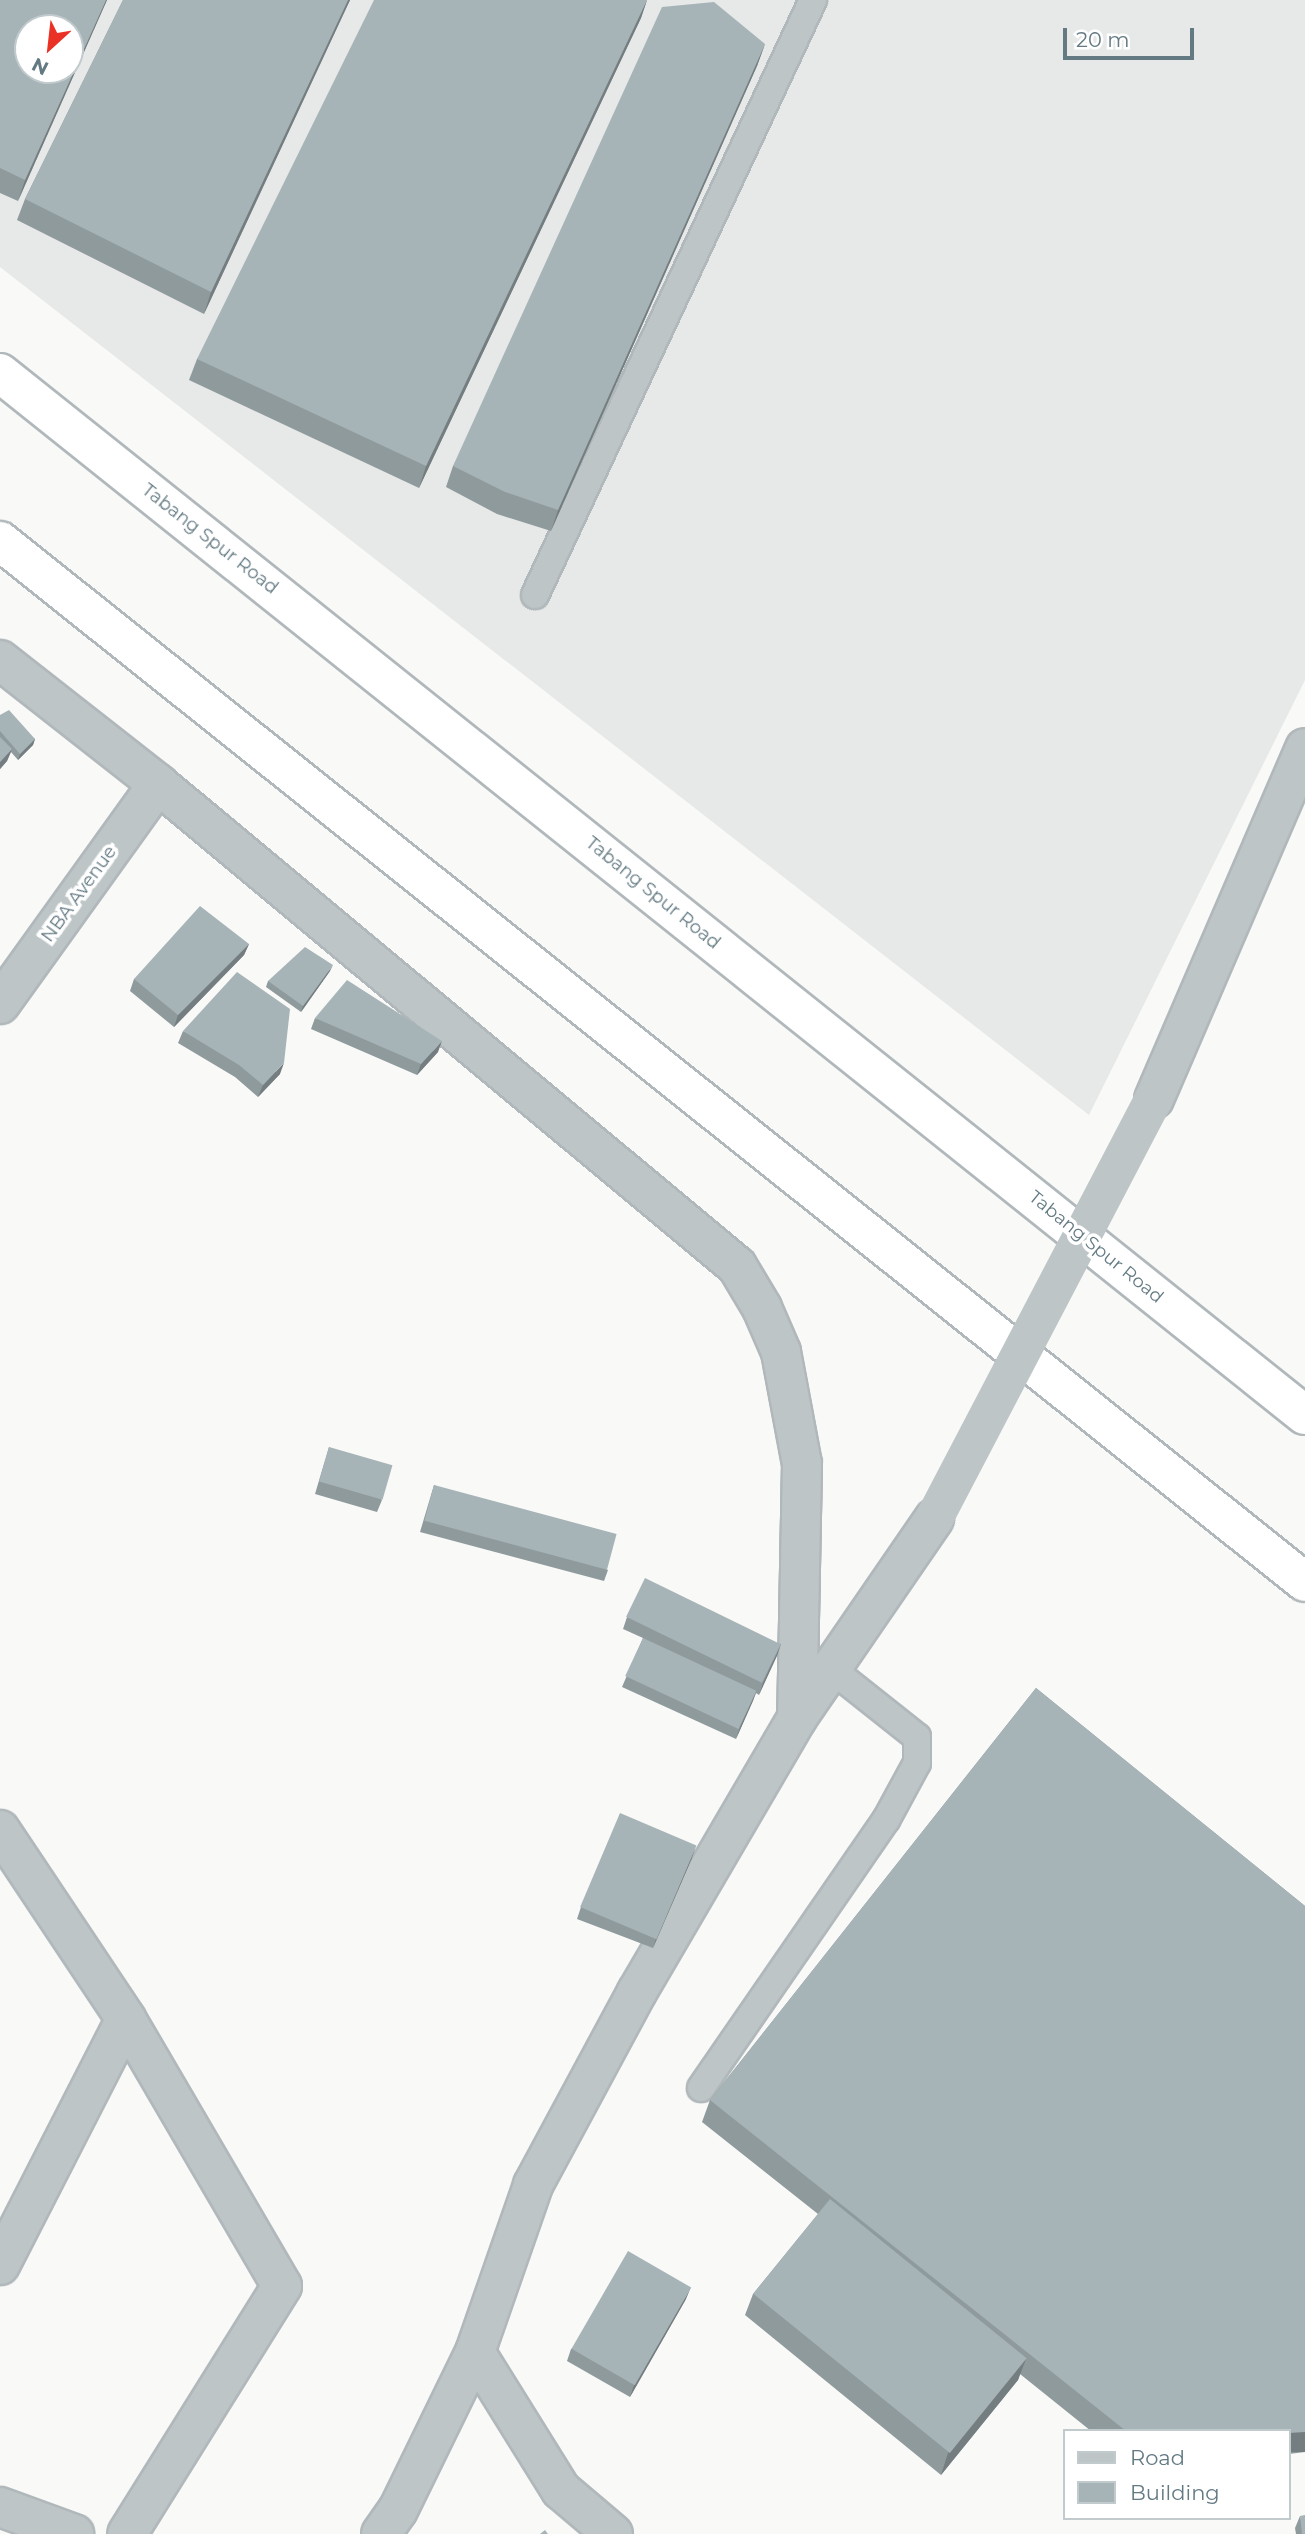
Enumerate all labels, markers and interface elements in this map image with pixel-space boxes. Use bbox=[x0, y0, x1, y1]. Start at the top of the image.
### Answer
north arrow bbox=[14, 14, 84, 84]
scale bar bbox=[1067, 14, 1198, 58]
text: 20 m bbox=[1076, 27, 1130, 52]
text: N bbox=[28, 53, 52, 80]
street label: Tabang Spur Road bbox=[138, 479, 282, 599]
street label: Tabang Spur Road bbox=[581, 832, 725, 954]
street label: NBA Avenue bbox=[37, 842, 121, 946]
street label: Tabang Spur Road bbox=[1024, 1186, 1168, 1308]
legend bbox=[1064, 2429, 1291, 2520]
text: Road bbox=[1130, 2445, 1185, 2470]
text: Building bbox=[1130, 2480, 1220, 2505]

